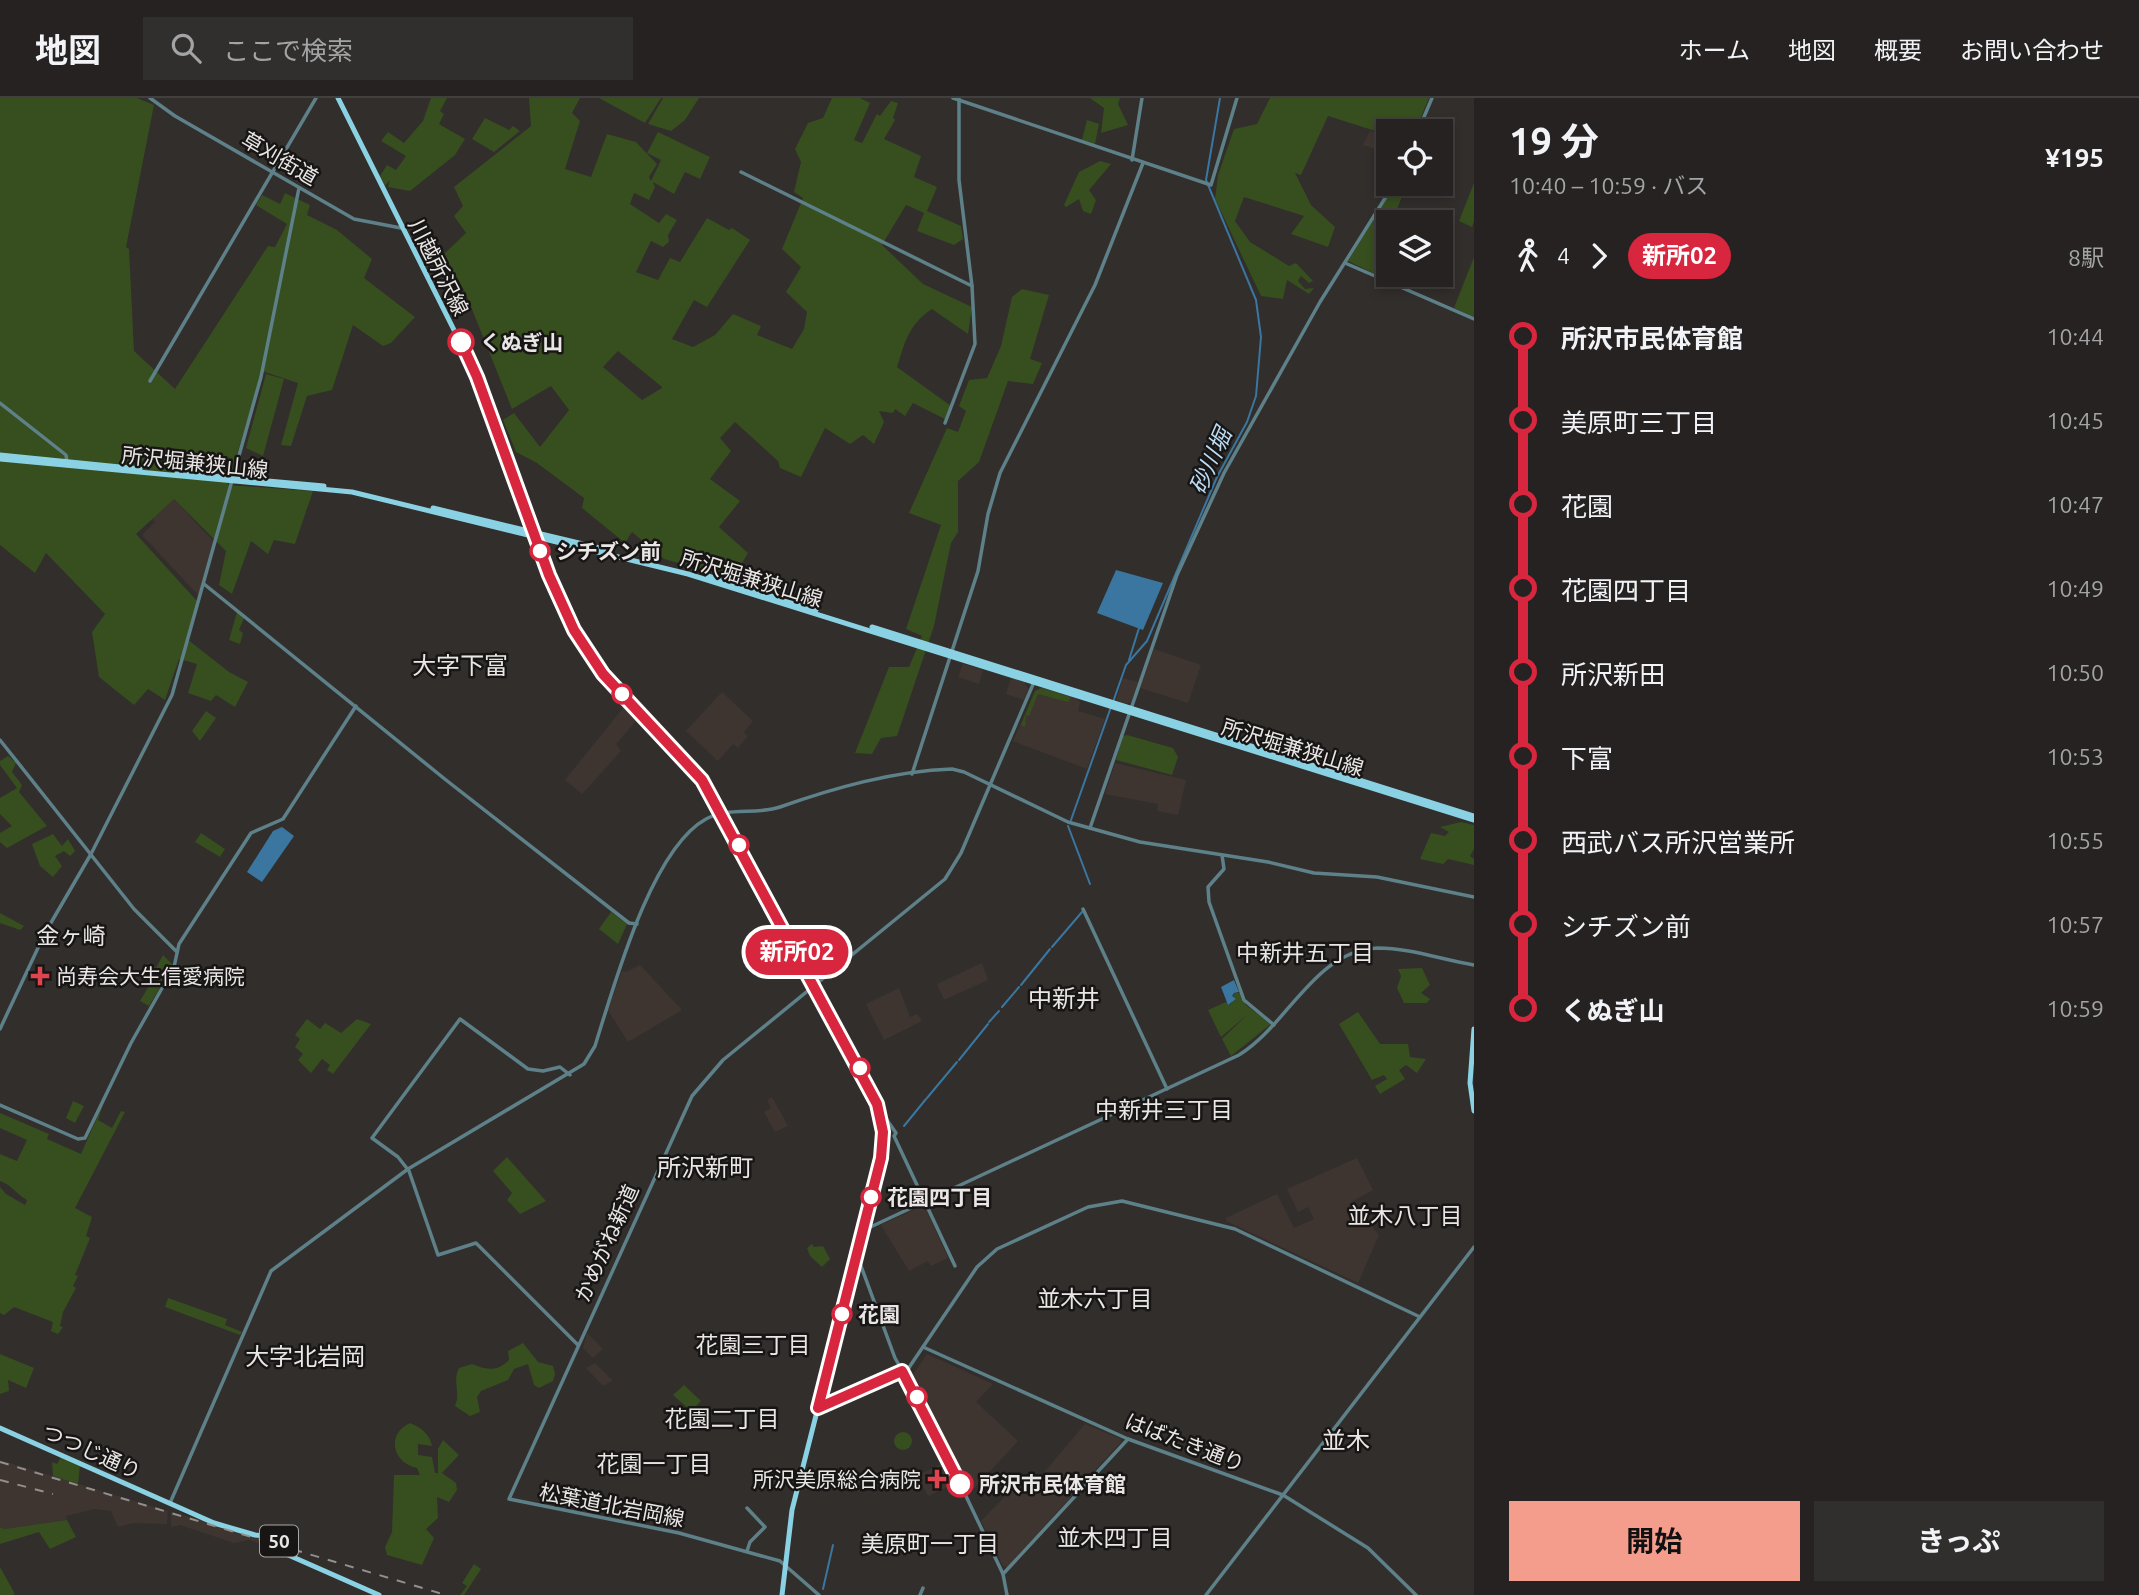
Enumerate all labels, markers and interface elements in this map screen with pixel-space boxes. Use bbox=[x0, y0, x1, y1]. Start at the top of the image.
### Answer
search box bbox=[143, 17, 633, 80]
icon: search bbox=[167, 29, 205, 67]
text: 地図 bbox=[35, 31, 101, 68]
text: ここで検索 bbox=[223, 36, 353, 65]
text: ホーム bbox=[1679, 37, 1750, 64]
text: 地図 bbox=[1788, 37, 1836, 64]
text: 概要 bbox=[1874, 37, 1922, 64]
text: お問い合わせ bbox=[1960, 37, 2104, 64]
map controls bbox=[1376, 119, 1453, 287]
button: locate bbox=[1376, 119, 1453, 196]
text: 19 分 bbox=[1509, 120, 1599, 162]
street label: 草刈街道 bbox=[238, 127, 322, 189]
text: ¥195 bbox=[2045, 143, 2104, 172]
text: 10:40 – 10:59 · バス bbox=[1509, 173, 1708, 198]
button: layers bbox=[1376, 210, 1453, 287]
street label: 川越所沢線 bbox=[404, 215, 474, 319]
icon: walk bbox=[1509, 237, 1547, 275]
icon: forward bbox=[1580, 237, 1618, 275]
text: 新所02 bbox=[1642, 242, 1717, 269]
text: 4 bbox=[1557, 243, 1570, 268]
text: 8駅 bbox=[2068, 245, 2104, 270]
text: 所沢市民体育館 bbox=[1561, 324, 1743, 353]
text: 10:44 bbox=[2046, 324, 2104, 349]
marker: くぬぎ山 bbox=[448, 329, 474, 355]
place label: くぬぎ山 bbox=[480, 330, 564, 354]
text: 美原町三丁目 bbox=[1561, 408, 1717, 437]
text: 10:45 bbox=[2046, 408, 2104, 433]
water label: 砂川堀 bbox=[1185, 422, 1237, 498]
street label: 所沢堀兼狭山線 bbox=[121, 442, 269, 482]
text: 花園 bbox=[1561, 492, 1613, 521]
text: 10:47 bbox=[2046, 492, 2104, 517]
place label: シチズン前 bbox=[556, 539, 661, 563]
marker: シチズン前 bbox=[530, 541, 550, 561]
street label: 所沢堀兼狭山線 bbox=[678, 545, 826, 611]
text: 花園四丁目 bbox=[1561, 576, 1691, 605]
text: 10:49 bbox=[2046, 576, 2104, 601]
district label: 大字下富 bbox=[412, 652, 508, 679]
text: 所沢新田 bbox=[1561, 660, 1665, 689]
text: 10:50 bbox=[2046, 660, 2104, 685]
unlabelled marker bbox=[612, 684, 632, 704]
street label: 所沢堀兼狭山線 bbox=[1219, 714, 1367, 780]
text: 下富 bbox=[1561, 744, 1613, 773]
text: 10:53 bbox=[2046, 744, 2104, 769]
text: 西武バス所沢営業所 bbox=[1561, 828, 1795, 857]
text: 10:55 bbox=[2046, 828, 2104, 853]
unlabelled marker bbox=[729, 835, 749, 855]
text: シチズン前 bbox=[1561, 912, 1691, 941]
text: 10:57 bbox=[2046, 912, 2104, 937]
district label: 金ヶ崎 bbox=[37, 923, 106, 948]
line badge: 新所02 bbox=[748, 929, 846, 975]
text: 新所02 bbox=[759, 938, 835, 965]
district label: 中新井五丁目 bbox=[1236, 940, 1374, 965]
place label: 尚寿会大生信愛病院 bbox=[56, 964, 245, 988]
marker: 尚寿会大生信愛病院 bbox=[30, 966, 50, 986]
district label: 中新井 bbox=[1028, 985, 1100, 1012]
text: くぬぎ山 bbox=[1561, 996, 1664, 1025]
text: 10:59 bbox=[2046, 996, 2104, 1021]
unlabelled marker bbox=[850, 1058, 870, 1078]
district label: 中新井三丁目 bbox=[1095, 1097, 1233, 1122]
district label: 所沢新町 bbox=[657, 1154, 753, 1181]
street label: かめがね新道 bbox=[569, 1181, 643, 1305]
place label: 花園四丁目 bbox=[887, 1185, 992, 1209]
marker: 花園四丁目 bbox=[861, 1187, 881, 1207]
district label: 並木八丁目 bbox=[1348, 1203, 1463, 1228]
district label: 並木六丁目 bbox=[1038, 1286, 1153, 1311]
place label: 花園 bbox=[858, 1302, 900, 1326]
marker: 花園 bbox=[832, 1304, 852, 1324]
district label: 花園三丁目 bbox=[696, 1332, 811, 1357]
district label: 大字北岩岡 bbox=[245, 1343, 365, 1370]
unlabelled marker bbox=[907, 1387, 927, 1407]
district label: 花園二丁目 bbox=[665, 1406, 780, 1431]
street label: はばたき通り bbox=[1122, 1408, 1248, 1476]
street label: つつじ通り bbox=[39, 1419, 145, 1483]
district label: 並木 bbox=[1322, 1427, 1370, 1454]
district label: 花園一丁目 bbox=[597, 1451, 712, 1476]
place label: 所沢美原総合病院 bbox=[753, 1467, 921, 1491]
marker: 所沢美原総合病院 bbox=[927, 1469, 947, 1489]
marker: 所沢市民体育館 bbox=[947, 1471, 973, 1497]
place label: 所沢市民体育館 bbox=[979, 1472, 1126, 1496]
street label: 松葉道北岩岡線 bbox=[538, 1479, 686, 1531]
button: 開始 bbox=[1509, 1501, 1800, 1581]
button: きっぷ bbox=[1814, 1501, 2104, 1581]
district label: 並木四丁目 bbox=[1058, 1525, 1173, 1550]
road number: 50 bbox=[260, 1526, 298, 1556]
district label: 美原町一丁目 bbox=[861, 1531, 999, 1556]

